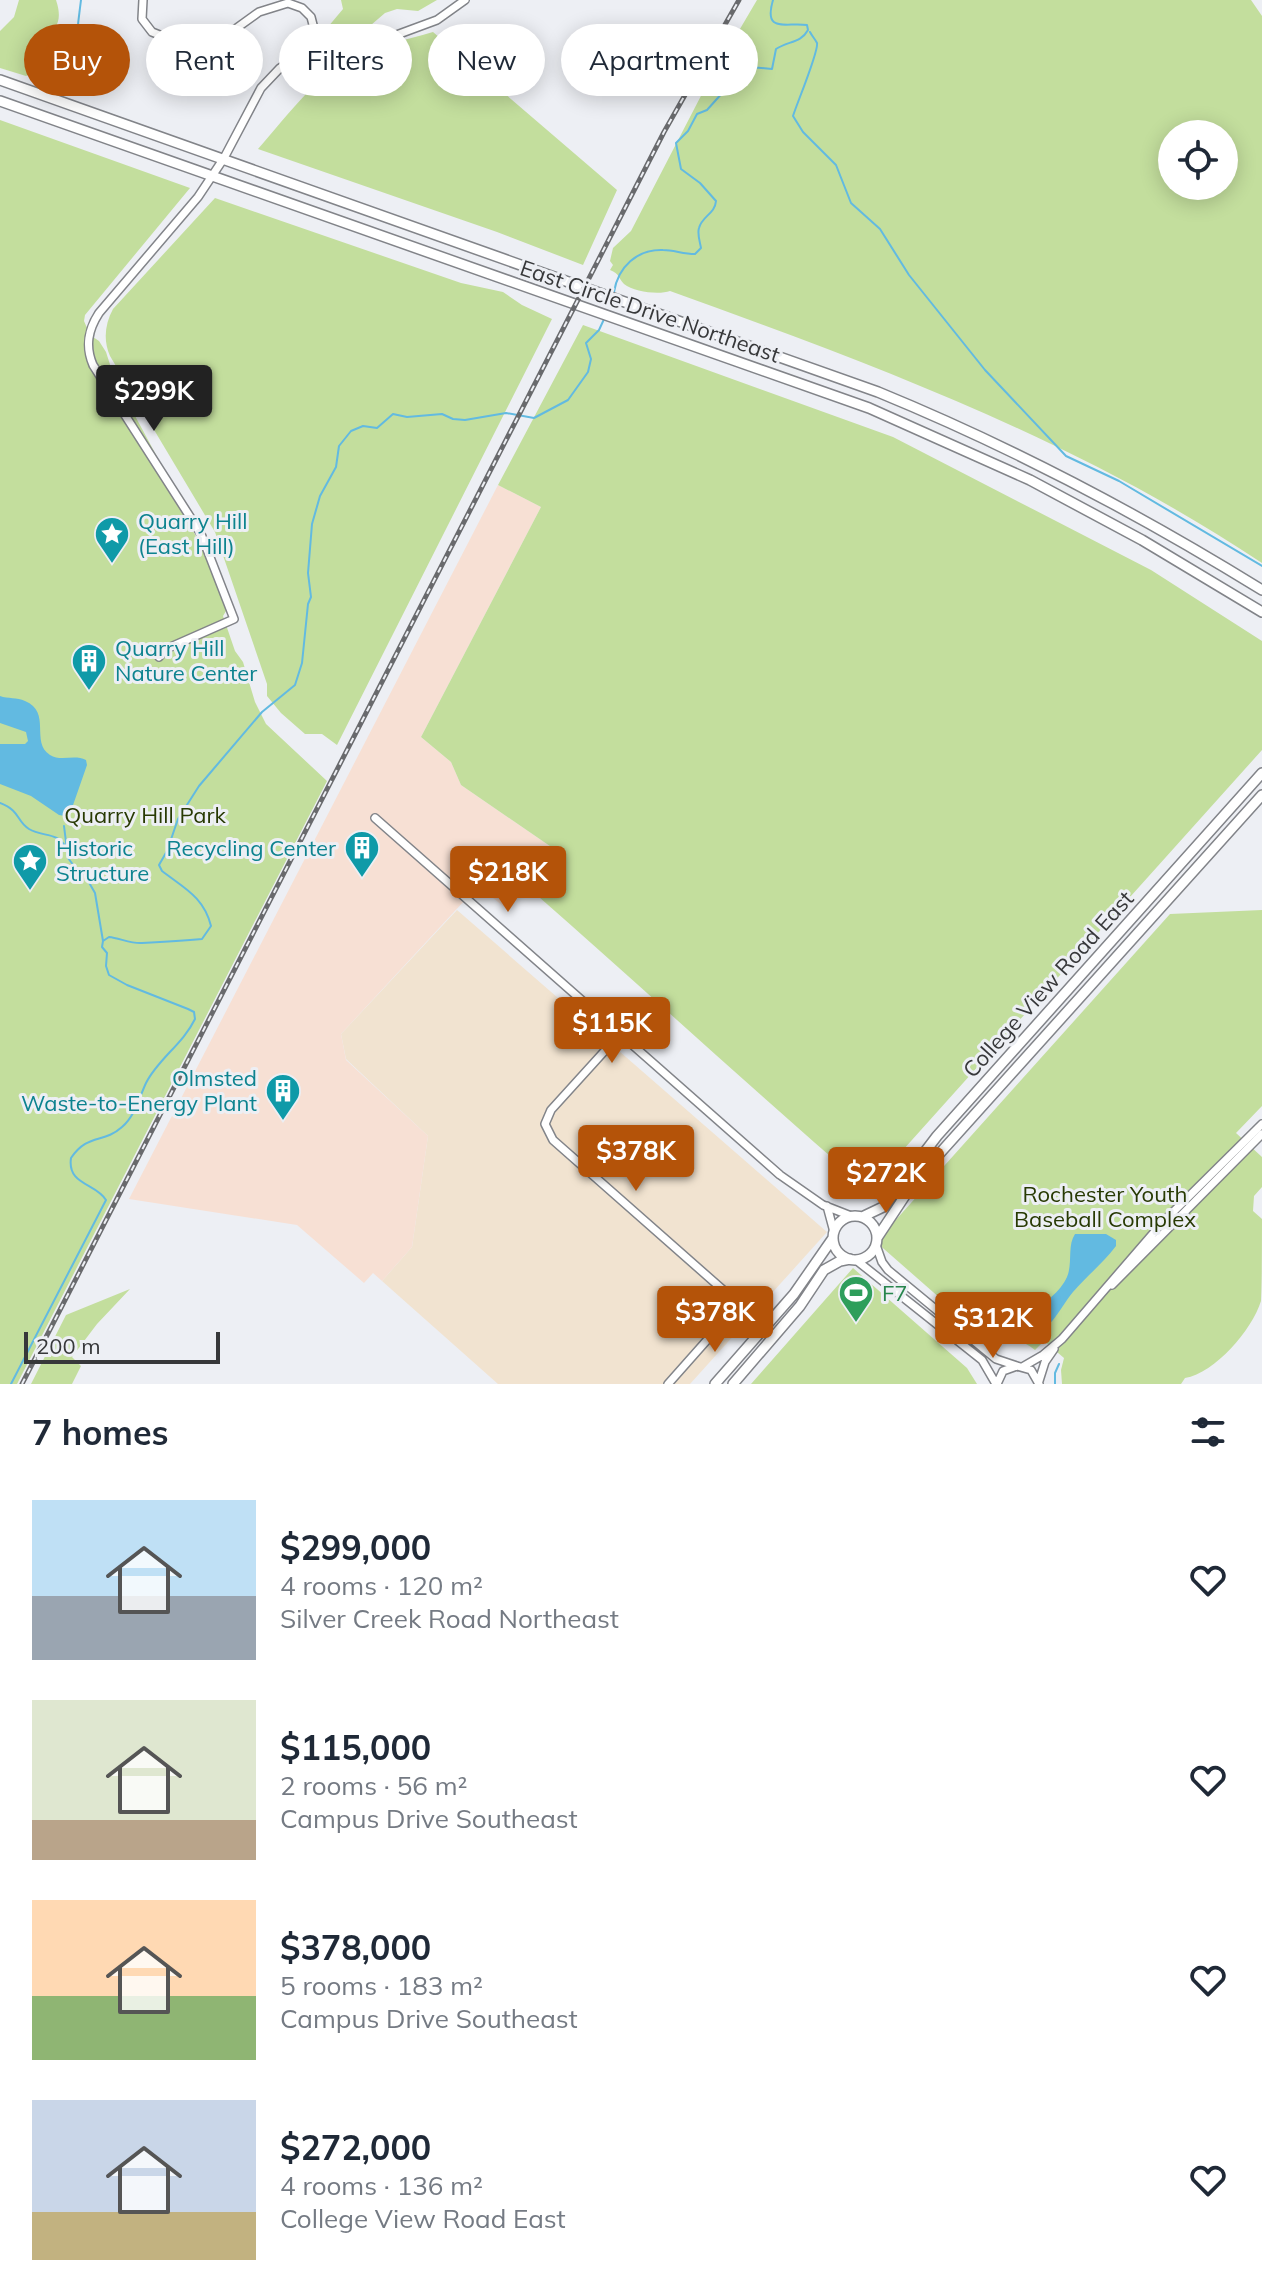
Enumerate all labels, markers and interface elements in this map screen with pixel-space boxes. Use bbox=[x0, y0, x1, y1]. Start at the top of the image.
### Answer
chip: Buy bbox=[24, 24, 130, 96]
chip: Rent bbox=[146, 24, 263, 96]
chip: Filters bbox=[279, 24, 412, 96]
chip: New bbox=[428, 24, 545, 96]
chip: Apartment bbox=[561, 24, 758, 96]
map controls bbox=[1158, 120, 1238, 200]
button: locate bbox=[1158, 120, 1238, 200]
street label: East Circle Drive Northeast bbox=[516, 253, 784, 369]
pin: $299K bbox=[98, 365, 210, 433]
text: $299K bbox=[114, 374, 194, 407]
place label: Quarry Hill (East Hill) bbox=[138, 507, 248, 560]
place icon: Quarry Hill (East Hill) bbox=[93, 515, 131, 565]
place label: Quarry Hill Nature Center bbox=[115, 634, 257, 687]
building icon: Quarry Hill Nature Center bbox=[70, 642, 108, 692]
park label: Quarry Hill Park bbox=[64, 801, 226, 829]
building icon: Recycling Center bbox=[343, 829, 381, 879]
place label: Historic Structure bbox=[56, 834, 149, 887]
place label: Recycling Center bbox=[167, 834, 336, 862]
place icon: Historic Structure bbox=[11, 842, 49, 892]
pin: $218K bbox=[452, 846, 564, 914]
text: $218K bbox=[468, 855, 548, 888]
street label: College View Road East bbox=[957, 885, 1139, 1083]
pin: $115K bbox=[556, 997, 668, 1065]
text: $115K bbox=[572, 1006, 652, 1039]
place label: Olmsted Waste-to-Energy Plant bbox=[21, 1064, 257, 1117]
building icon: Olmsted Waste-to-Energy Plant bbox=[264, 1072, 302, 1122]
pin: $378K bbox=[580, 1125, 692, 1193]
text: $378K bbox=[596, 1134, 676, 1167]
pin: $272K bbox=[830, 1147, 942, 1215]
text: $272K bbox=[846, 1156, 926, 1189]
park label: Rochester Youth Baseball Complex bbox=[1014, 1180, 1196, 1233]
sports icon: F7 bbox=[837, 1274, 875, 1324]
place label: F7 bbox=[882, 1279, 908, 1307]
pin: $378K bbox=[659, 1286, 771, 1354]
pin: $312K bbox=[937, 1292, 1049, 1360]
text: $378K bbox=[675, 1295, 755, 1328]
text: $312K bbox=[953, 1301, 1033, 1334]
scale bar bbox=[24, 1328, 220, 1364]
text: 200 m bbox=[36, 1332, 101, 1360]
icon: filters bbox=[1186, 1410, 1230, 1454]
text: 7 homes bbox=[32, 1411, 169, 1454]
text: $299,000 bbox=[280, 1526, 431, 1569]
icon: home bbox=[96, 1532, 192, 1628]
icon: heart bbox=[1186, 1558, 1230, 1602]
text: 4 rooms · 120 m² bbox=[280, 1569, 483, 1602]
text: Silver Creek Road Northeast bbox=[280, 1602, 619, 1635]
text: $115,000 bbox=[280, 1726, 431, 1769]
icon: home bbox=[96, 1732, 192, 1828]
icon: heart bbox=[1186, 1758, 1230, 1802]
text: 2 rooms · 56 m² bbox=[280, 1769, 467, 1802]
text: Campus Drive Southeast bbox=[280, 1802, 578, 1835]
text: $378,000 bbox=[280, 1926, 431, 1969]
icon: home bbox=[96, 1932, 192, 2028]
icon: heart bbox=[1186, 1958, 1230, 2002]
text: 5 rooms · 183 m² bbox=[280, 1969, 483, 2002]
text: Campus Drive Southeast bbox=[280, 2002, 578, 2035]
text: $272,000 bbox=[280, 2126, 431, 2169]
icon: home bbox=[96, 2132, 192, 2228]
icon: heart bbox=[1186, 2158, 1230, 2202]
text: 4 rooms · 136 m² bbox=[280, 2169, 483, 2202]
text: College View Road East bbox=[280, 2202, 566, 2235]

